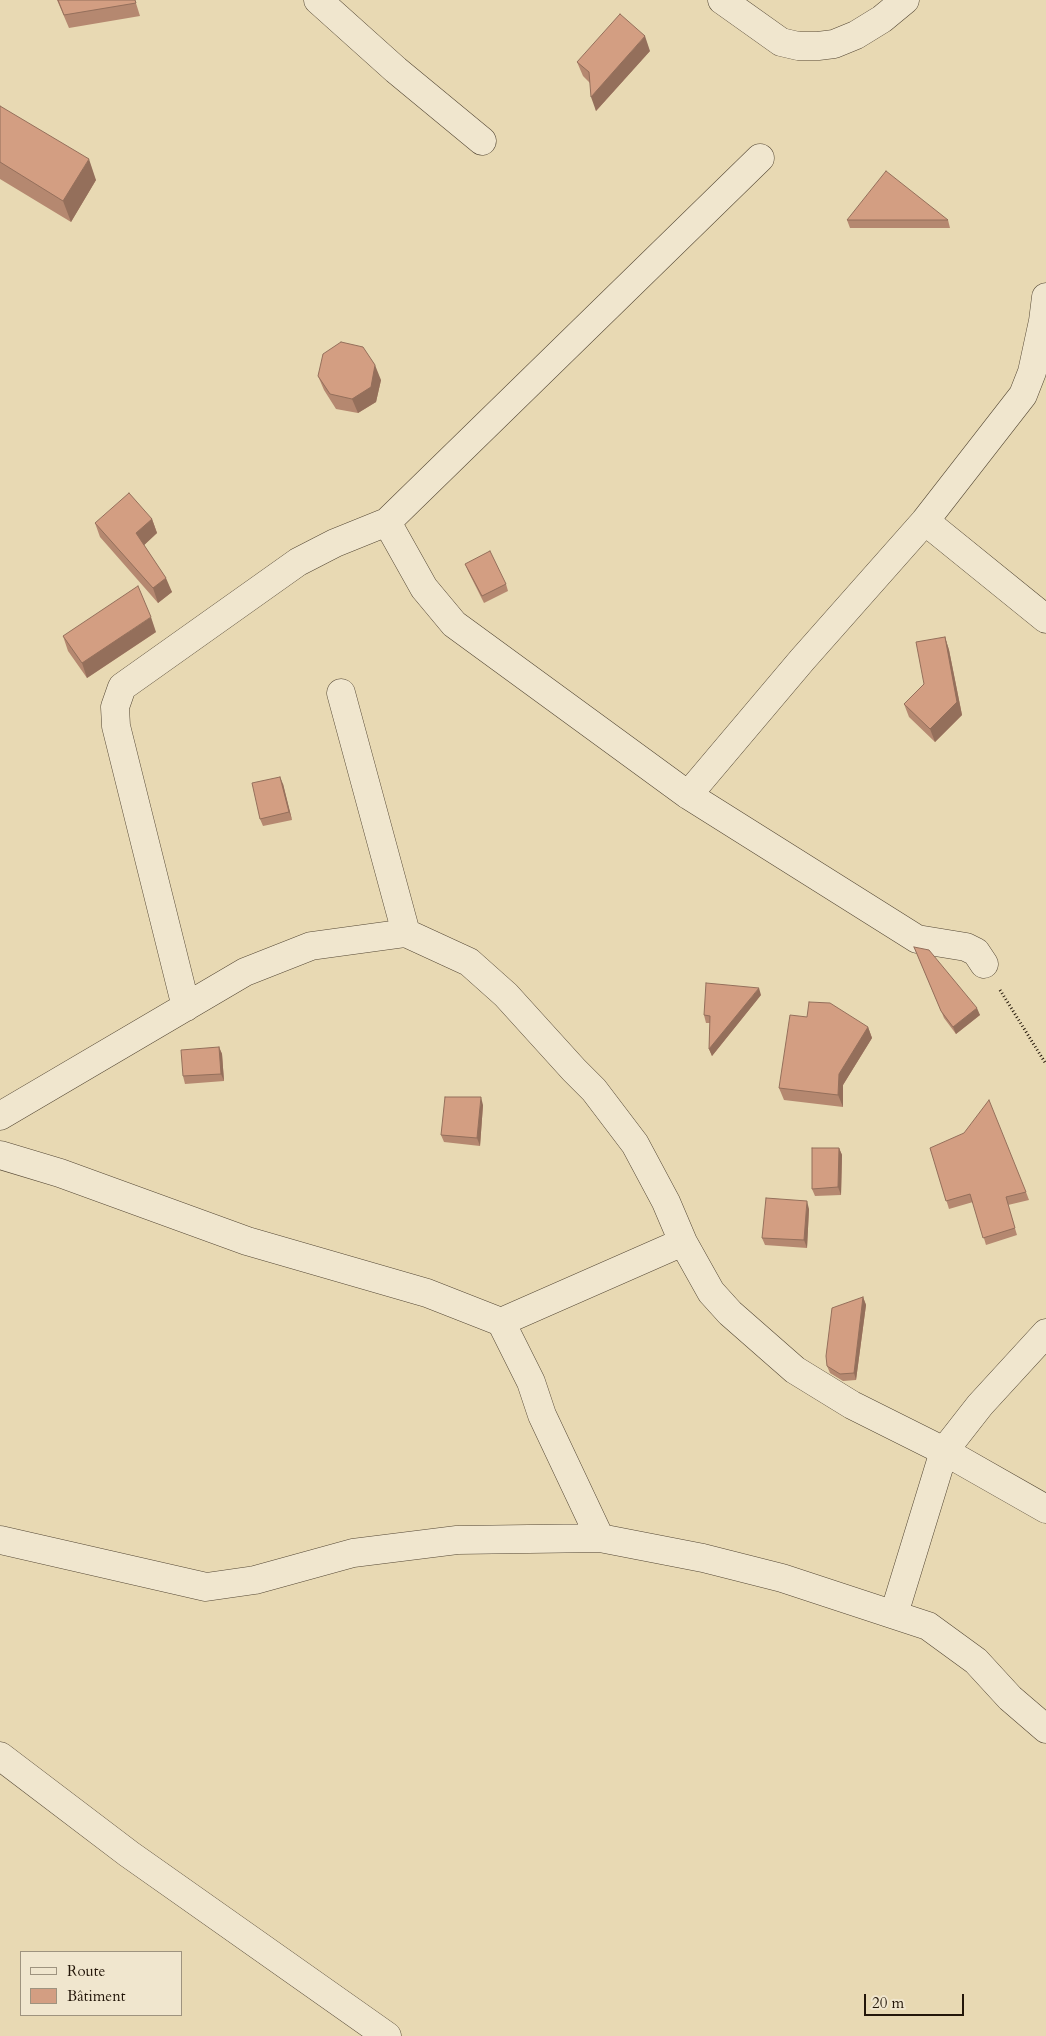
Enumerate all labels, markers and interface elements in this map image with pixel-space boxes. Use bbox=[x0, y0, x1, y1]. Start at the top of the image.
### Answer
legend bbox=[20, 1951, 182, 2016]
text: Route bbox=[67, 1961, 105, 1981]
scale bar bbox=[866, 1984, 966, 2016]
text: Bâtiment bbox=[67, 1986, 125, 2006]
text: 20 m bbox=[872, 1993, 904, 2013]

